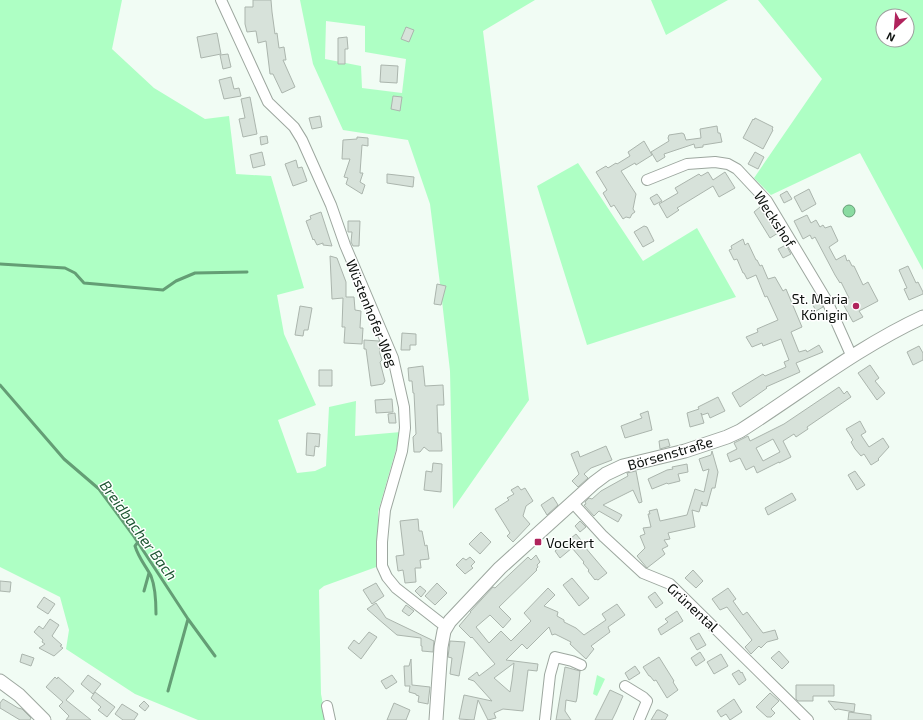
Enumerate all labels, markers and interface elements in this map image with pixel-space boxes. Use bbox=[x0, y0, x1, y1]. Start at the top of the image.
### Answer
north arrow bbox=[875, 8, 915, 48]
text: N bbox=[884, 30, 897, 45]
street label: Weckshof bbox=[751, 188, 800, 251]
street label: Wüstenhofer Weg bbox=[343, 257, 401, 369]
place label: St. Maria Königin bbox=[792, 290, 848, 323]
marker: St. Maria Königin bbox=[851, 301, 861, 311]
street label: Börsenstraße bbox=[625, 433, 715, 473]
water label: Breidbacher Bach bbox=[97, 476, 181, 584]
place label: Vockert bbox=[546, 534, 594, 551]
marker: Vockert bbox=[533, 537, 543, 547]
street label: Grünental bbox=[664, 579, 723, 635]

